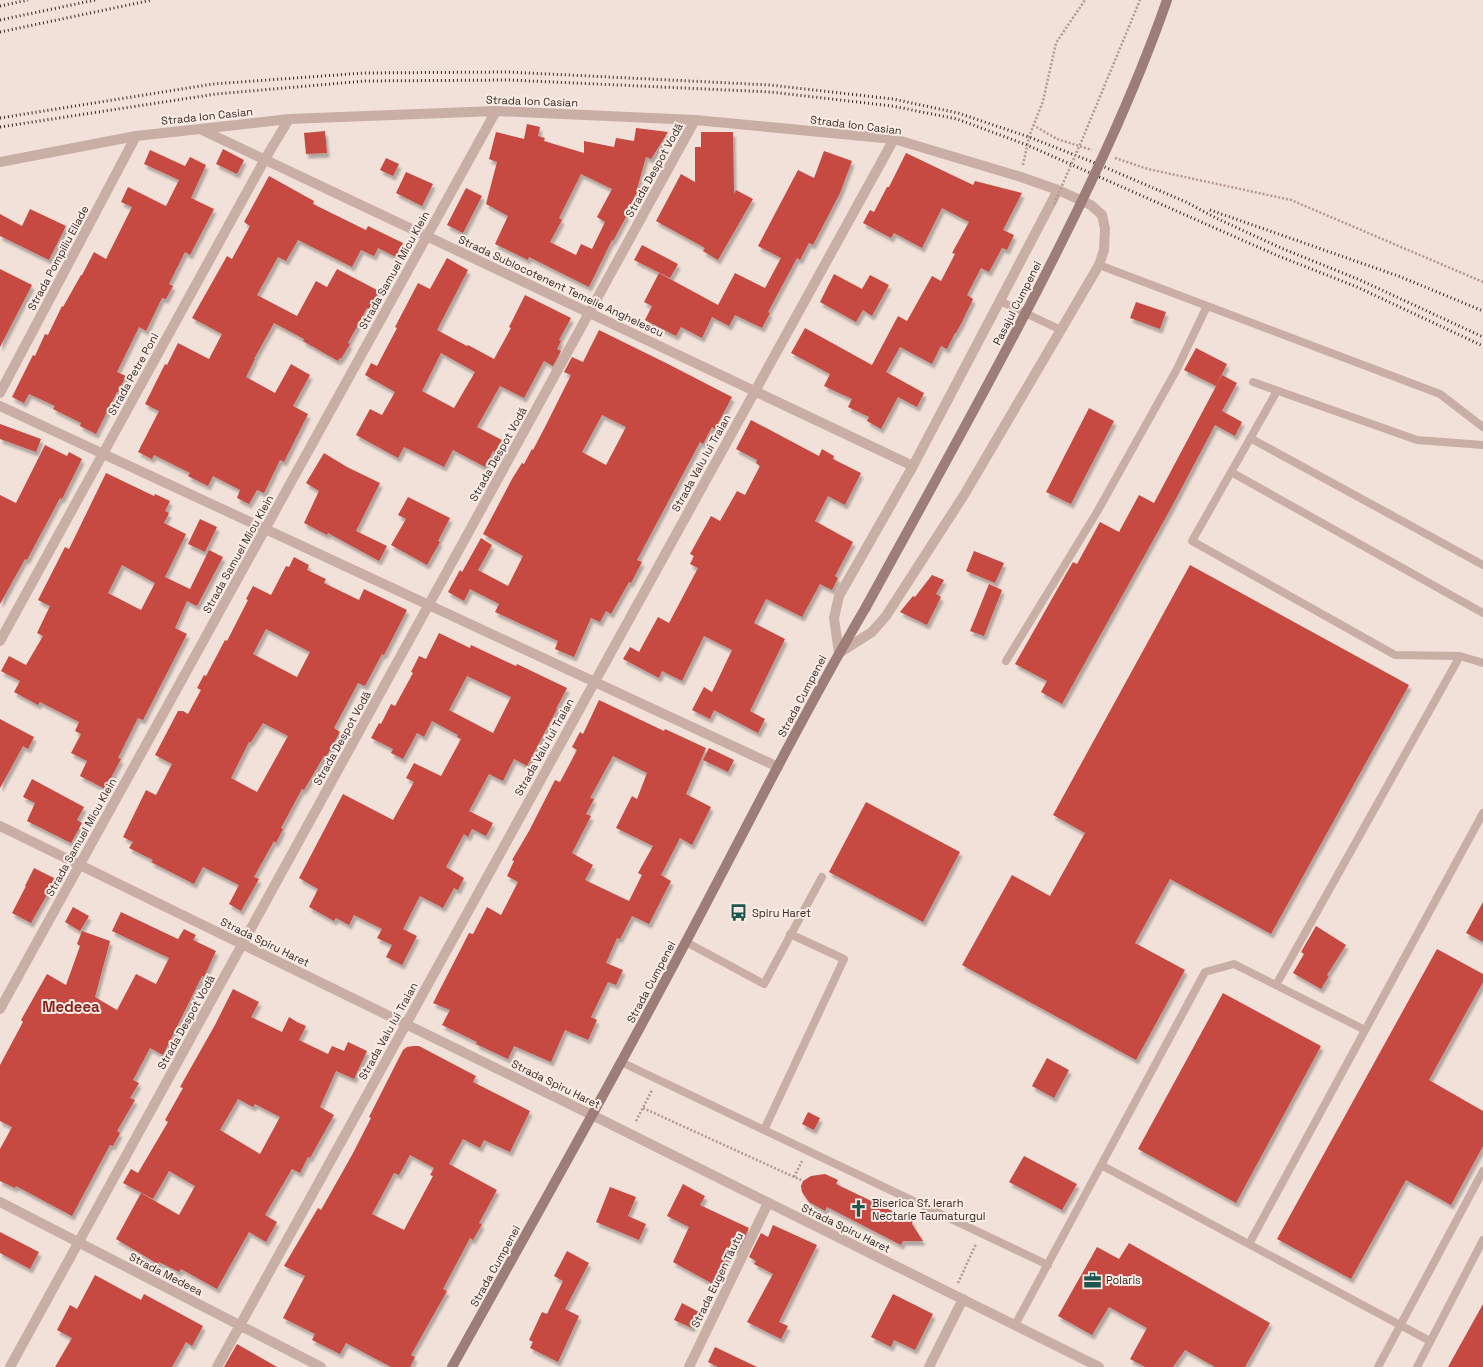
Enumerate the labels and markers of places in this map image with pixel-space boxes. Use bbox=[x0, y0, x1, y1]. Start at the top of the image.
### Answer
bus stop icon: Spiru Haret bbox=[729, 903, 749, 923]
place label: Spiru Haret bbox=[752, 906, 811, 920]
place label: Biserica Sf. Ierarh Nectarie Taumaturgul bbox=[872, 1196, 986, 1223]
church icon: Biserica Sf. Ierarh Nectarie Taumaturgul bbox=[849, 1199, 869, 1219]
office icon: Polaris bbox=[1083, 1270, 1103, 1290]
place label: Polaris bbox=[1106, 1273, 1141, 1287]

